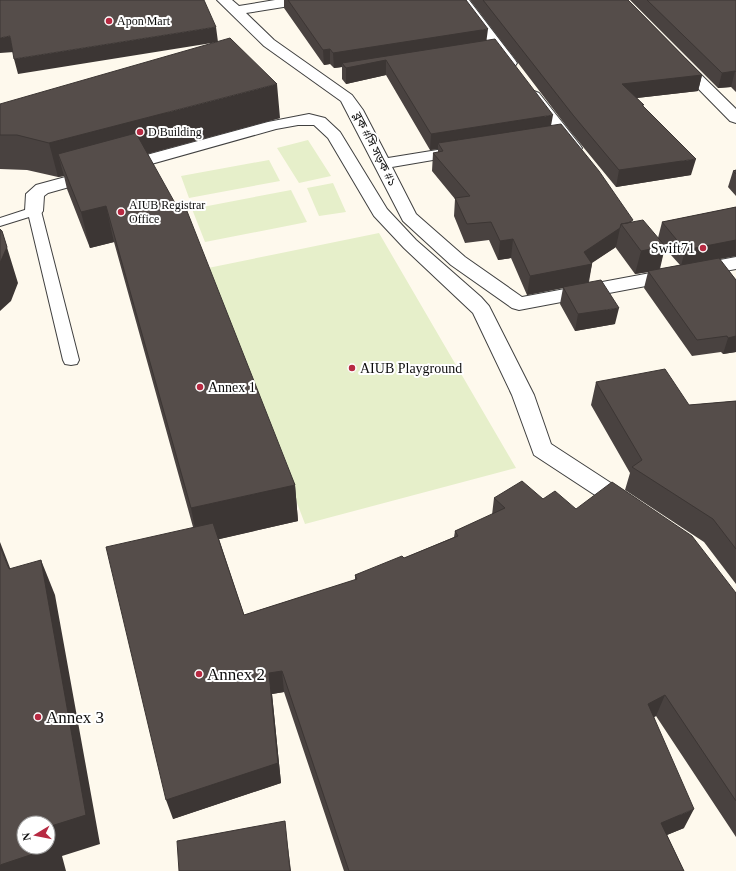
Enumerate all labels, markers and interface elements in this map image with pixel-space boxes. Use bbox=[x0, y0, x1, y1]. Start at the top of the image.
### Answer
place label: Apon Mart bbox=[117, 14, 171, 28]
marker: Apon Mart bbox=[104, 16, 114, 26]
street label: ব্লক #সি সড়ক #১ bbox=[350, 108, 401, 188]
place label: D Building bbox=[148, 125, 202, 139]
marker: D Building bbox=[135, 127, 145, 137]
place label: AIUB Registrar Office bbox=[129, 198, 205, 226]
marker: AIUB Registrar Office bbox=[116, 207, 126, 217]
place label: Swift71 bbox=[651, 241, 695, 256]
marker: Swift71 bbox=[698, 243, 708, 253]
place label: AIUB Playground bbox=[360, 361, 462, 376]
marker: AIUB Playground bbox=[347, 363, 357, 373]
place label: Annex 1 bbox=[208, 380, 256, 395]
marker: Annex 1 bbox=[195, 382, 205, 392]
place label: Annex 2 bbox=[207, 665, 265, 684]
marker: Annex 2 bbox=[194, 669, 204, 679]
place label: Annex 3 bbox=[46, 708, 104, 727]
marker: Annex 3 bbox=[33, 712, 43, 722]
north arrow bbox=[16, 815, 56, 855]
text: N bbox=[20, 832, 33, 842]

